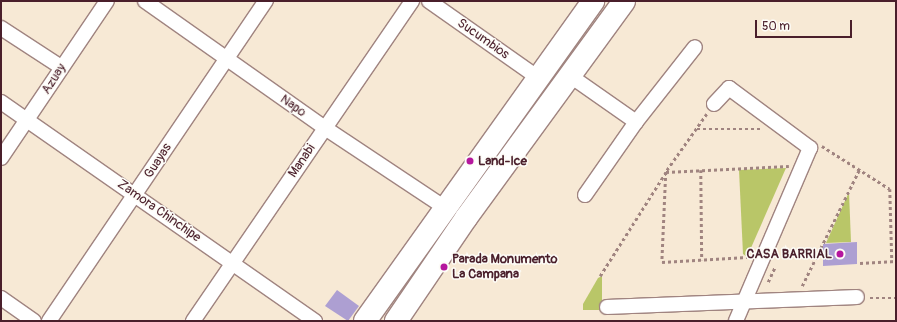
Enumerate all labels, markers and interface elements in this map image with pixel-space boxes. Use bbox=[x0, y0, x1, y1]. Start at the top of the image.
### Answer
scale bar bbox=[757, 12, 854, 38]
street label: Sucumbios bbox=[454, 15, 512, 63]
text: 50 m bbox=[762, 19, 790, 34]
street label: Azuay bbox=[38, 61, 70, 97]
street label: Napo bbox=[277, 92, 309, 120]
street label: Guayas bbox=[141, 141, 175, 181]
street label: Manabi bbox=[285, 141, 319, 181]
place label: Land-Ice bbox=[478, 153, 527, 169]
marker: Land-Ice bbox=[465, 156, 475, 166]
street label: Zamora Chinchipe bbox=[114, 176, 204, 246]
place label: CASA BARRIAL bbox=[746, 246, 832, 262]
marker: CASA BARRIAL bbox=[835, 249, 845, 259]
place label: Parada Monumento La Campana bbox=[452, 252, 557, 283]
marker: Parada Monumento La Campana bbox=[439, 262, 449, 272]

